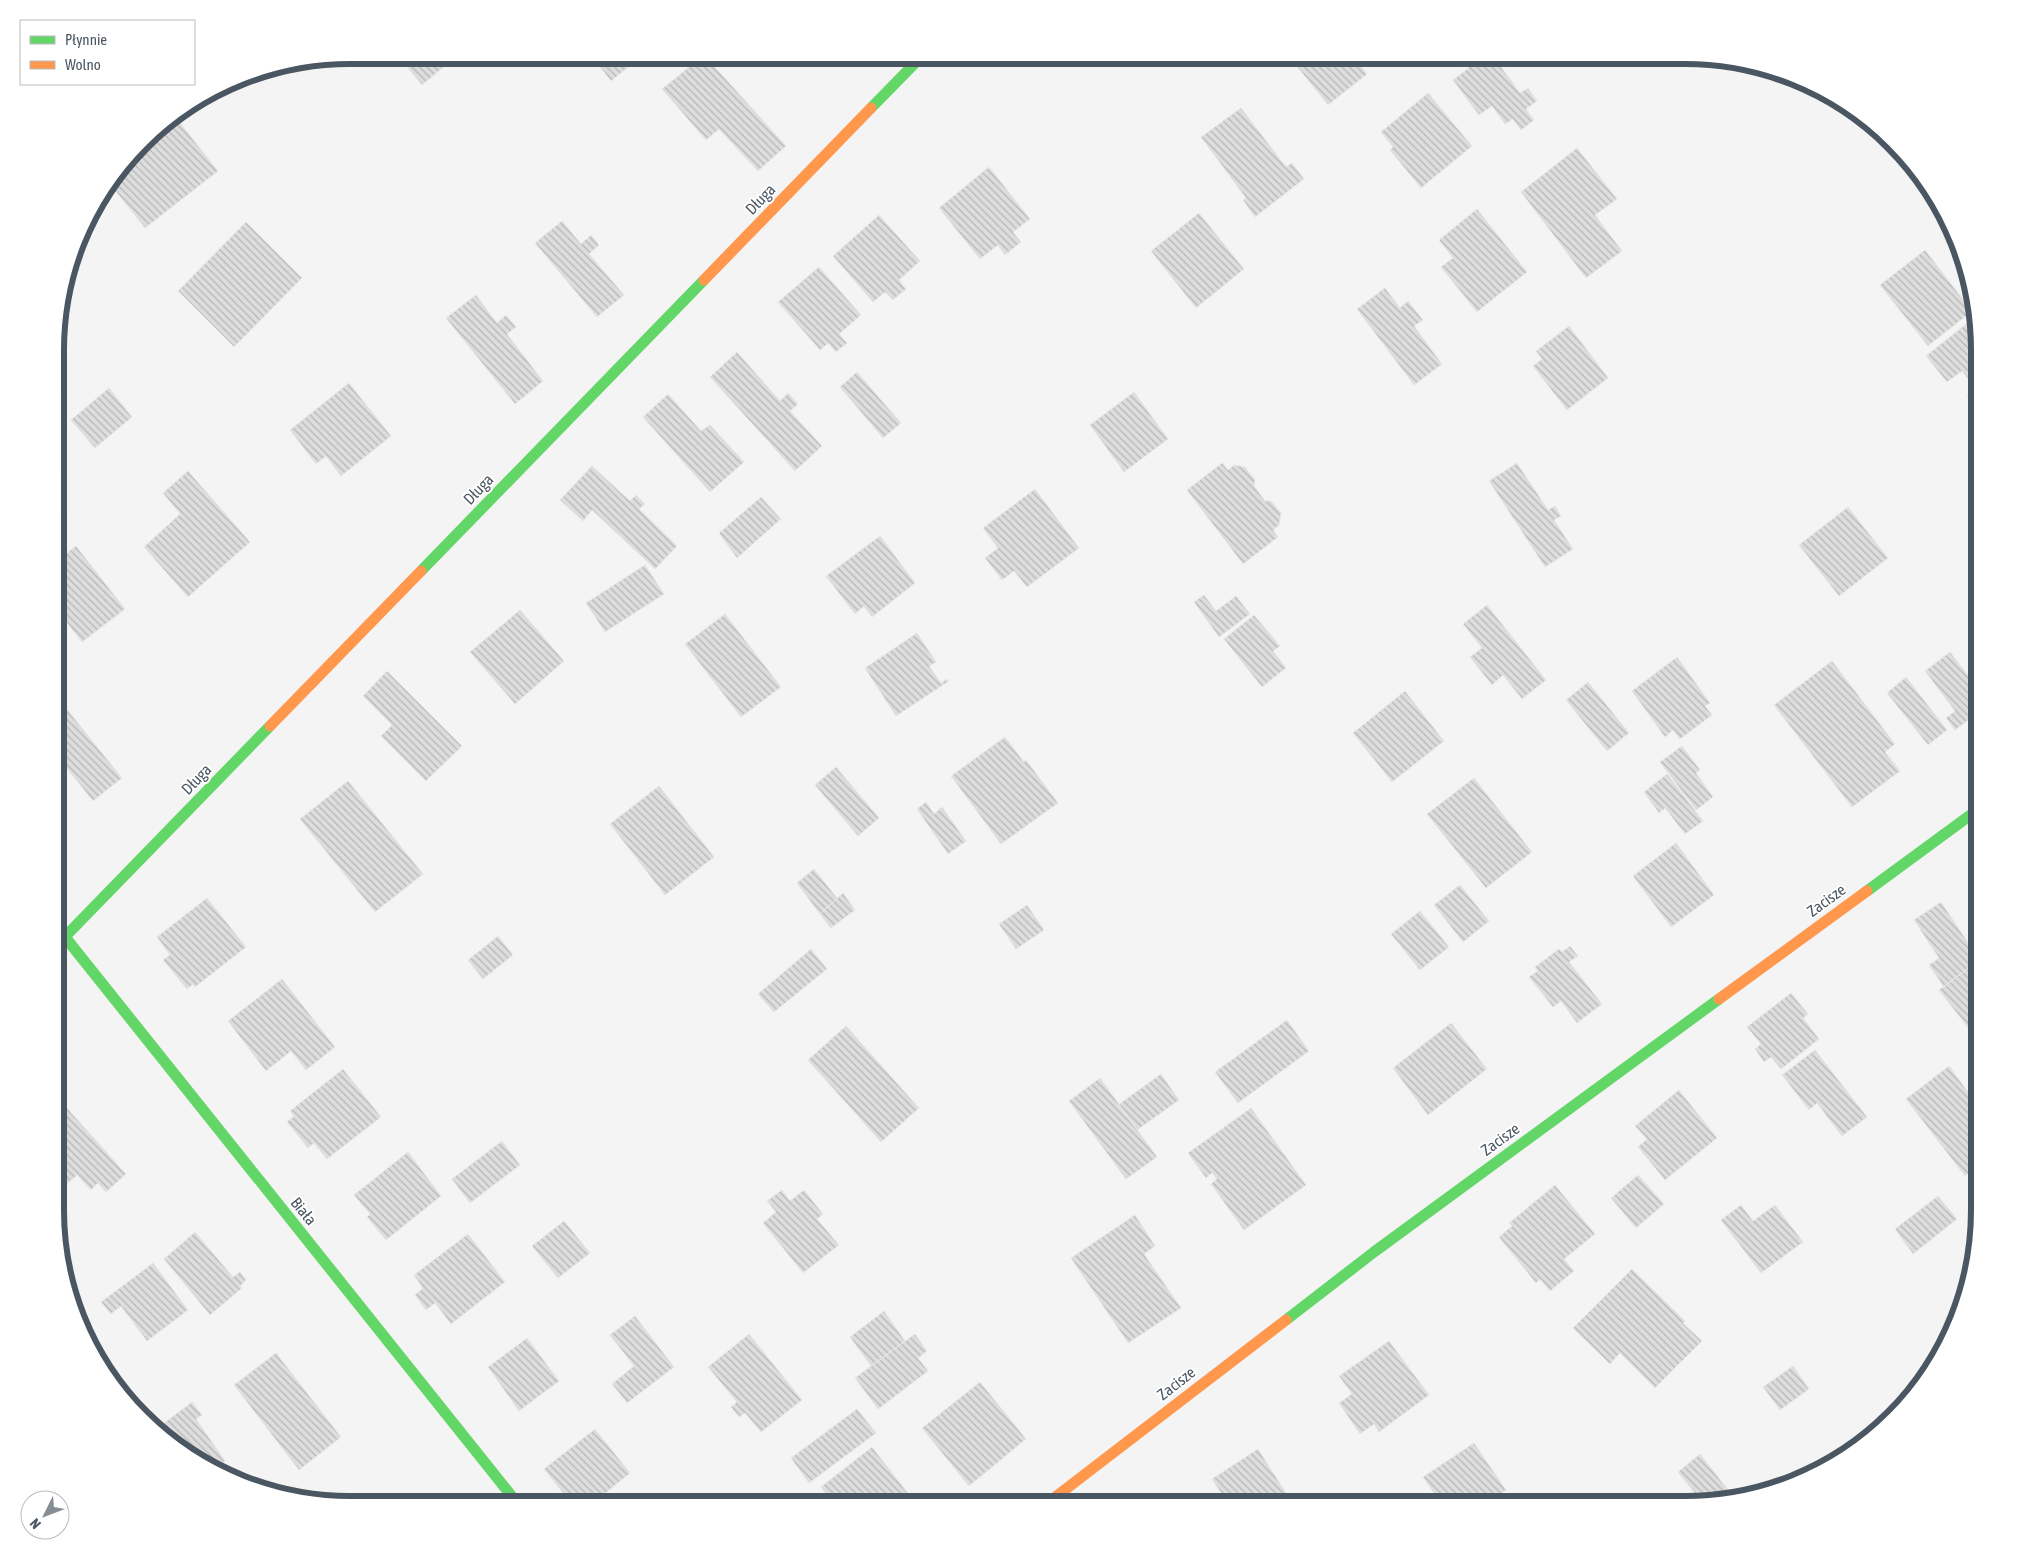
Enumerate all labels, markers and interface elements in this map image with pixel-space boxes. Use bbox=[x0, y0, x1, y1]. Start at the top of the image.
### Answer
legend bbox=[20, 20, 195, 85]
text: Płynnie bbox=[65, 31, 107, 48]
text: Wolno bbox=[65, 56, 101, 73]
street label: Długa bbox=[741, 180, 779, 219]
street label: Długa bbox=[459, 470, 497, 509]
street label: Długa bbox=[177, 760, 215, 799]
street label: Zacisze bbox=[1803, 880, 1849, 920]
street label: Zacisze bbox=[1477, 1119, 1523, 1159]
street label: Biała bbox=[287, 1194, 321, 1228]
street label: Zacisze bbox=[1154, 1363, 1198, 1403]
north arrow bbox=[20, 1490, 70, 1540]
text: N bbox=[27, 1515, 44, 1532]

